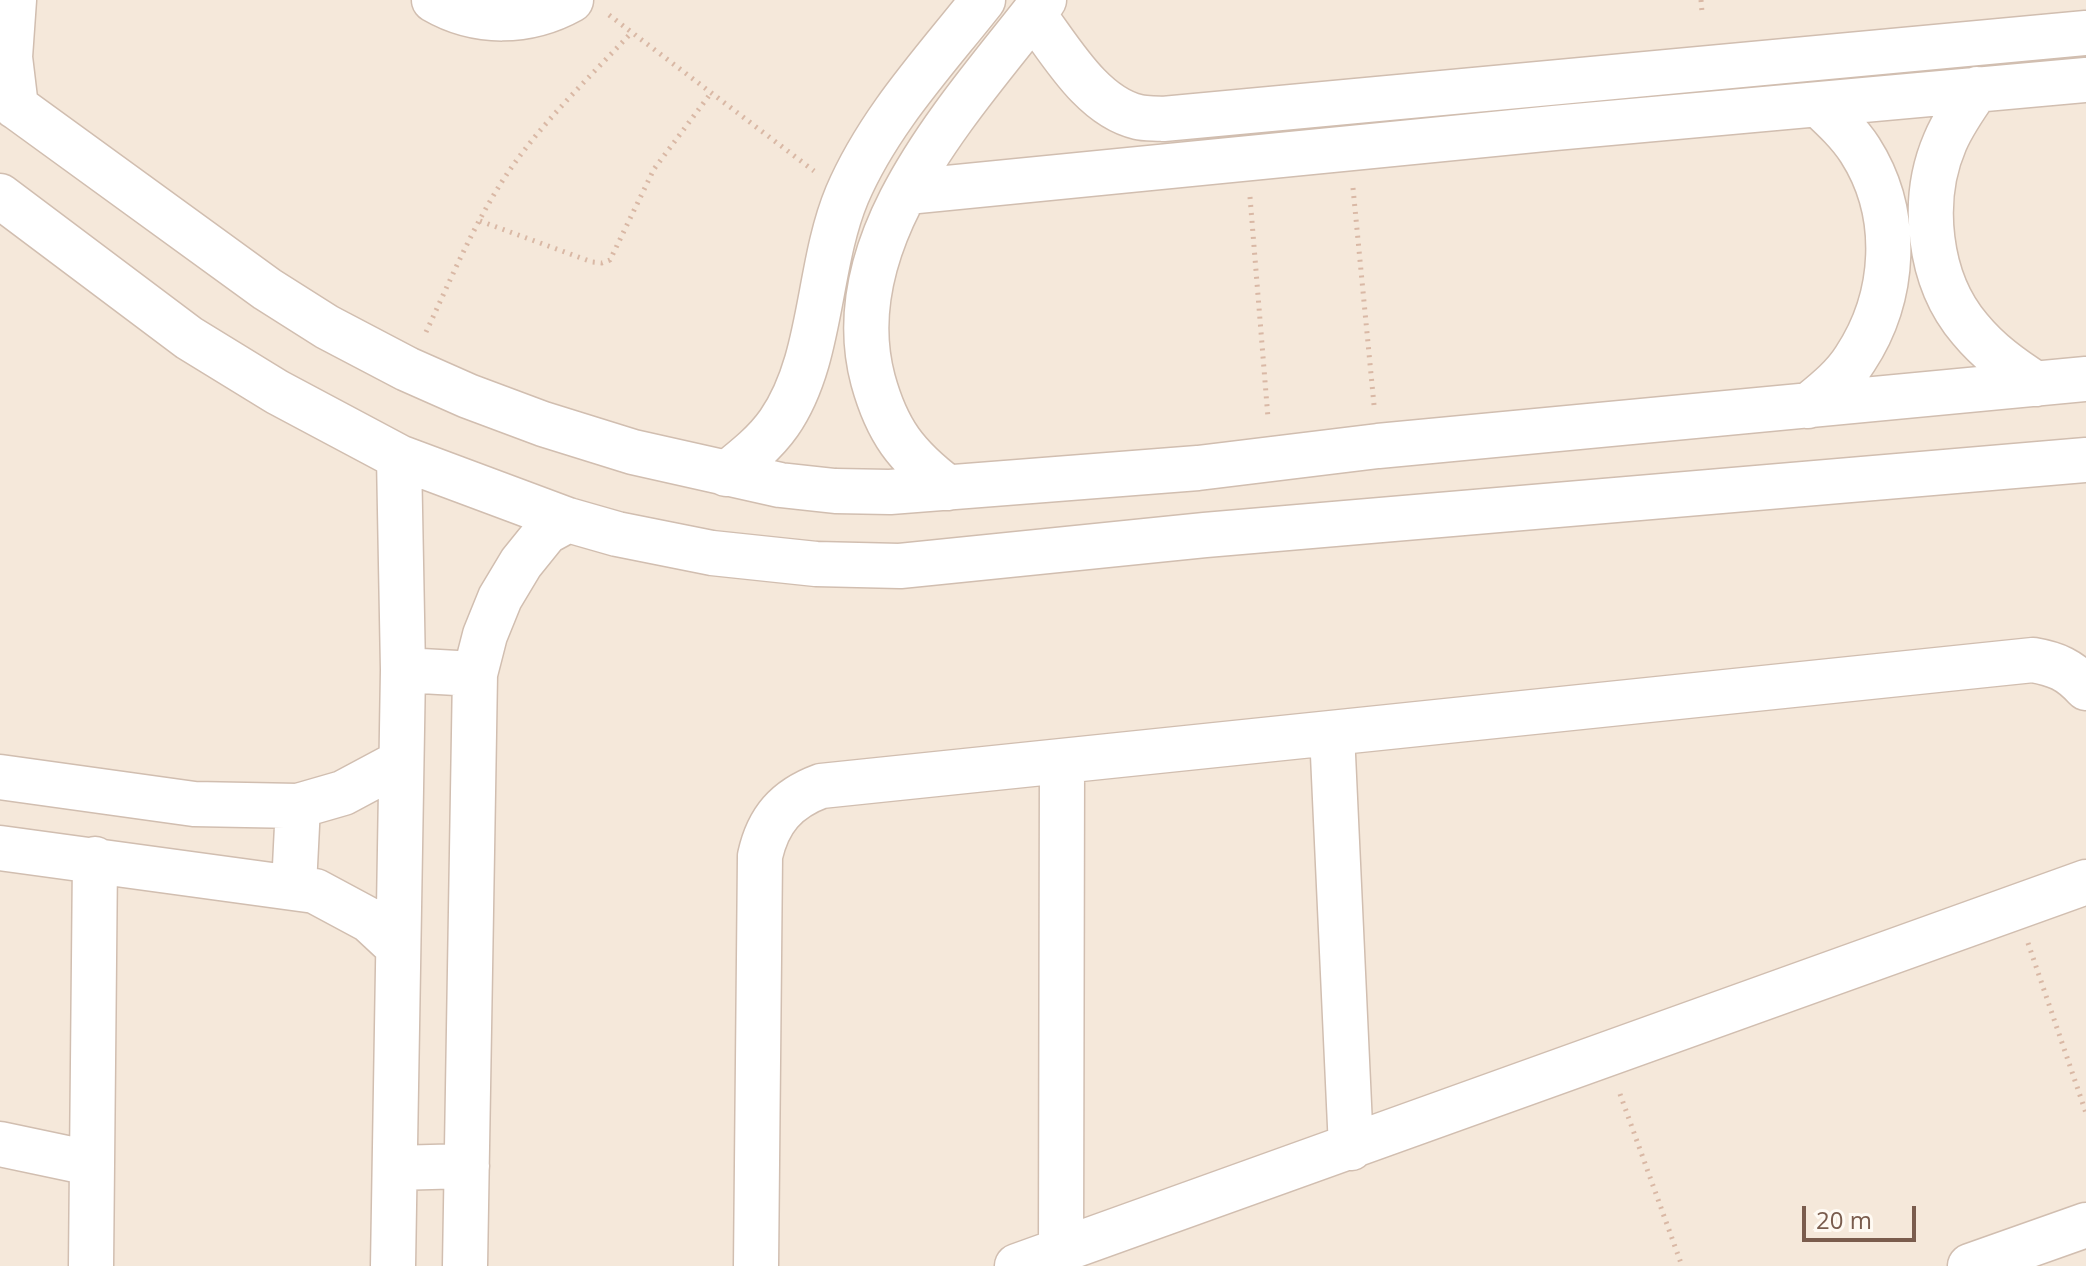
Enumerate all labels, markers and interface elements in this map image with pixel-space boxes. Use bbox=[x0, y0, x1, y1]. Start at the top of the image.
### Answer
scale bar bbox=[1806, 1190, 1920, 1240]
text: 20 m bbox=[1816, 1203, 1872, 1236]

